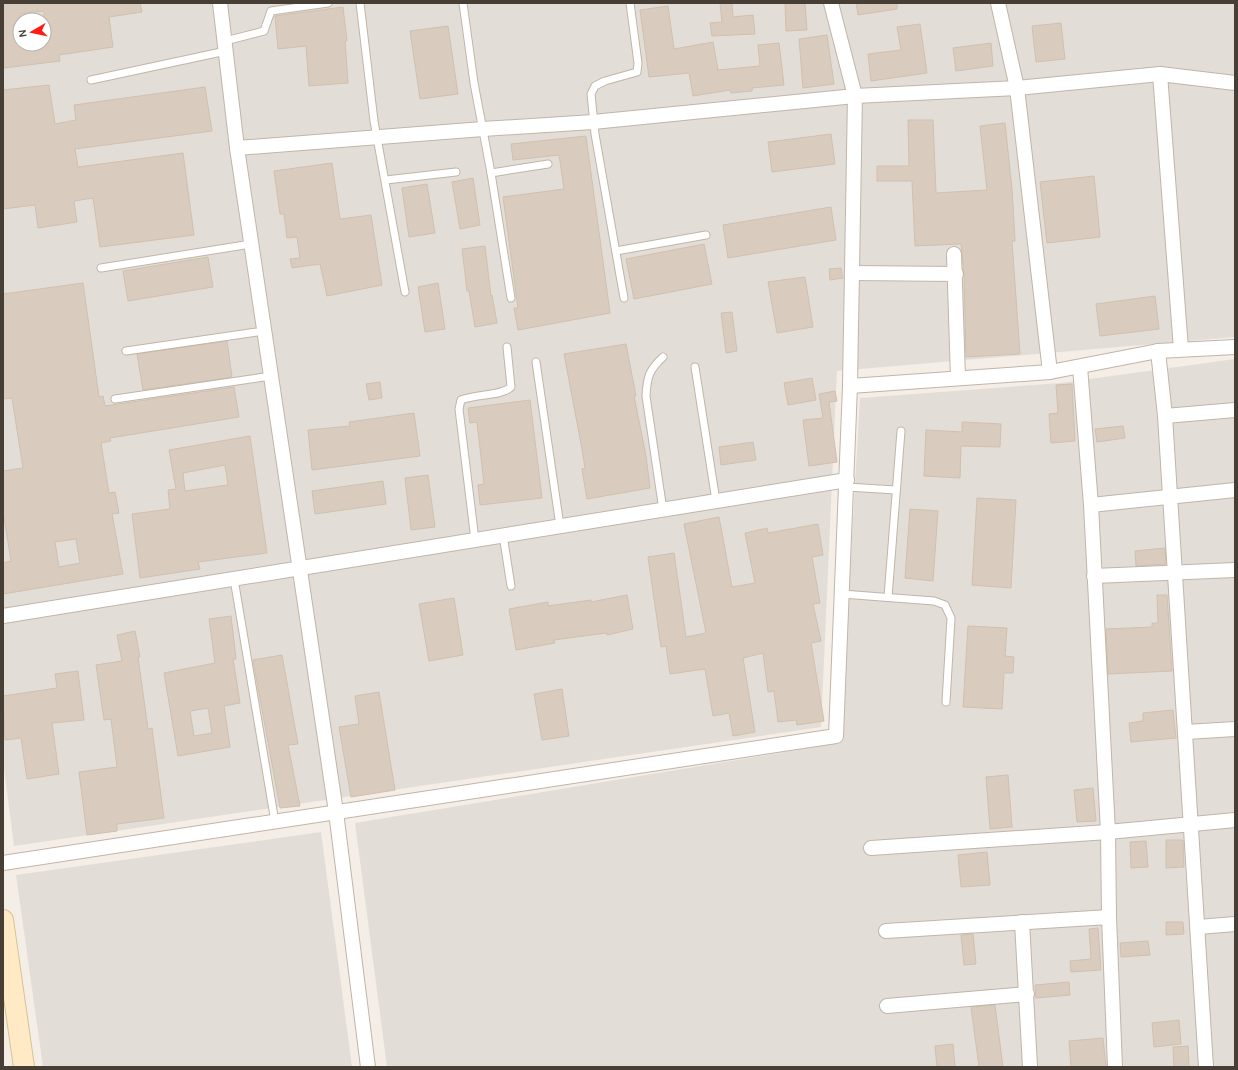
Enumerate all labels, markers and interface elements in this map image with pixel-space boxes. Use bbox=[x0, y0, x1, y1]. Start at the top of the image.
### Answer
north arrow bbox=[12, 12, 52, 52]
text: N bbox=[16, 29, 30, 38]

